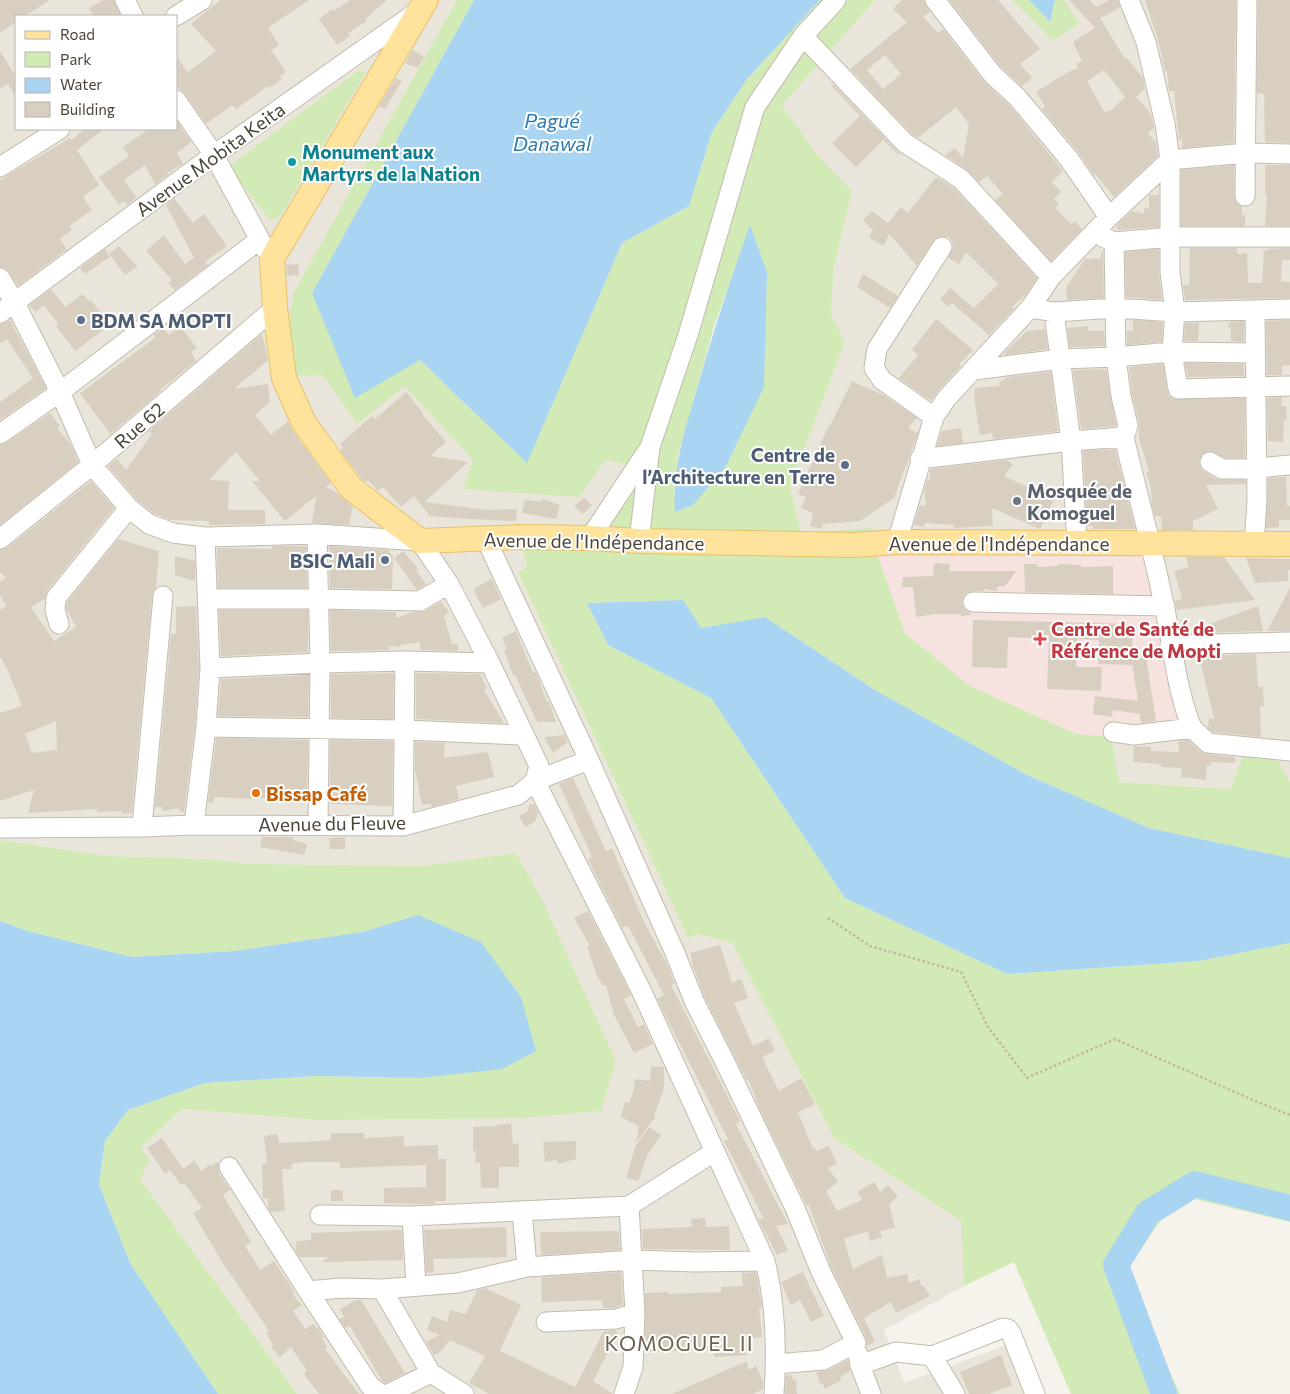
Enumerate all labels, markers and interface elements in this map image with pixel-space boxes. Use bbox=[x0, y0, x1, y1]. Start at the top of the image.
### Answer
legend bbox=[15, 15, 178, 130]
text: Road bbox=[60, 25, 95, 43]
text: Park bbox=[60, 50, 91, 68]
text: Water bbox=[60, 75, 102, 93]
street label: Avenue Mobita Keita bbox=[131, 97, 289, 221]
text: Building bbox=[60, 100, 115, 118]
water label: Pagué Danawal bbox=[513, 108, 592, 155]
place label: Monument aux Martyrs de la Nation bbox=[302, 140, 480, 185]
marker: Monument aux Martyrs de la Nation bbox=[286, 156, 298, 168]
place label: BDM SA MOPTI bbox=[91, 309, 232, 332]
marker: BDM SA MOPTI bbox=[75, 314, 87, 326]
street label: Rue 62 bbox=[109, 397, 169, 453]
place label: Centre de l’Architecture en Terre bbox=[642, 443, 835, 488]
marker: Centre de l’Architecture en Terre bbox=[839, 459, 851, 471]
place label: Mosquée de Komoguel bbox=[1027, 479, 1132, 524]
marker: Mosquée de Komoguel bbox=[1011, 495, 1023, 507]
street label: Avenue de l'Indépendance bbox=[483, 528, 705, 554]
street label: Avenue de l'Indépendance bbox=[889, 532, 1109, 555]
place label: BSIC Mali bbox=[290, 549, 375, 572]
marker: BSIC Mali bbox=[379, 554, 391, 566]
place label: Centre de Santé de Référence de Mopti bbox=[1051, 617, 1221, 662]
marker: Centre de Santé de Référence de Mopti bbox=[1033, 632, 1047, 646]
place label: Bissap Café bbox=[266, 782, 367, 805]
marker: Bissap Café bbox=[250, 787, 262, 799]
street label: Avenue du Fleuve bbox=[258, 810, 406, 836]
district label: KOMOGUEL II bbox=[605, 1330, 754, 1355]

